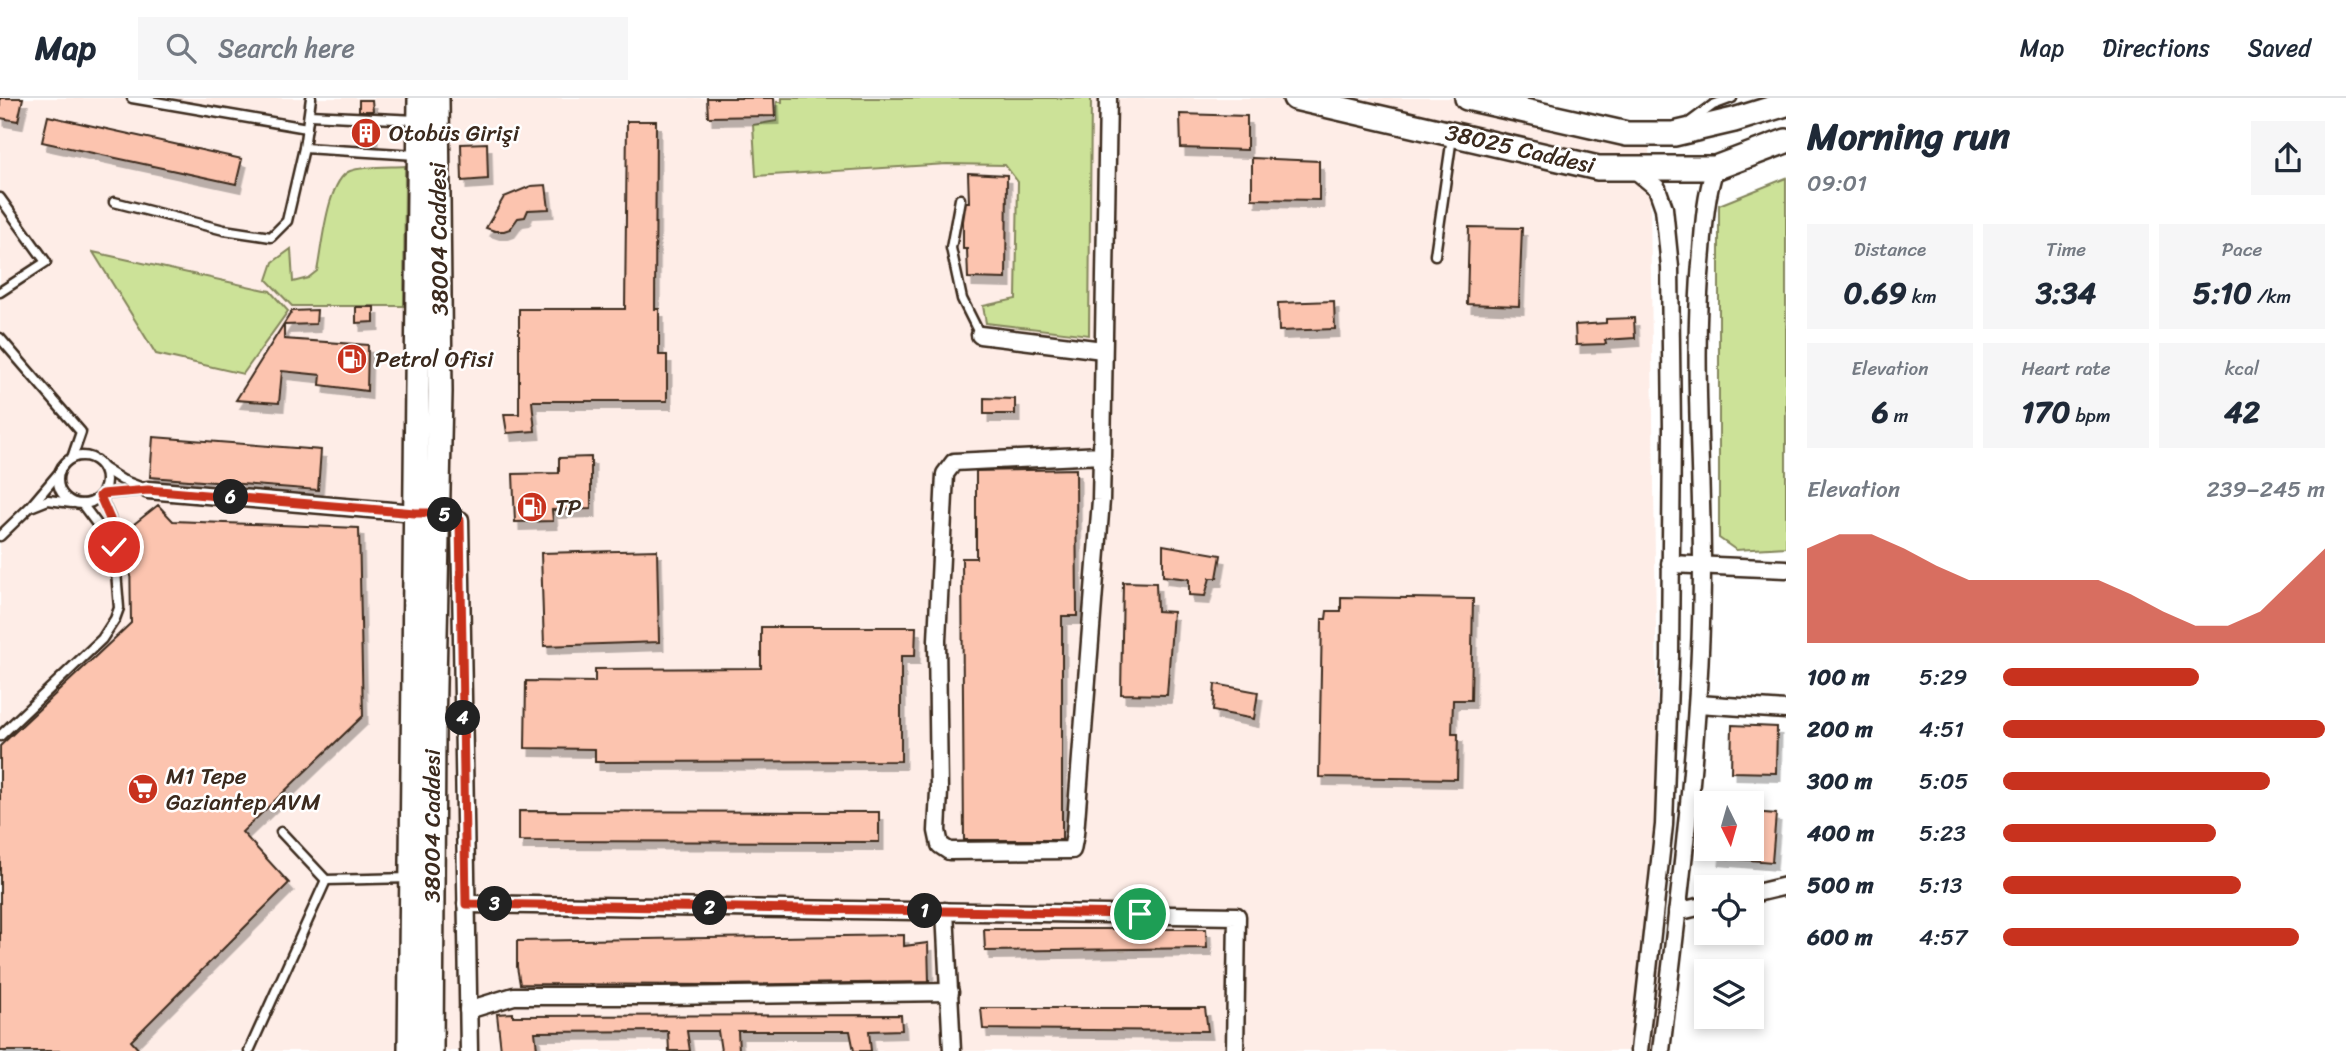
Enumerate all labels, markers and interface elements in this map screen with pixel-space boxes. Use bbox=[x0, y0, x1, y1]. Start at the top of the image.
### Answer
search box bbox=[138, 17, 628, 80]
text: Map bbox=[35, 19, 96, 77]
text: Search here bbox=[218, 25, 355, 71]
text: Map bbox=[2020, 27, 2064, 69]
text: Directions bbox=[2102, 27, 2210, 69]
text: Saved bbox=[2248, 27, 2311, 69]
icon: search bbox=[162, 29, 200, 67]
text: Morning run bbox=[1807, 103, 2010, 170]
street label: 38025 Caddesi bbox=[1441, 112, 1599, 186]
place label: Otobüs Girişi bbox=[389, 113, 520, 154]
building icon: Otobüs Girişi bbox=[349, 116, 383, 150]
button: share bbox=[2251, 121, 2325, 195]
street label: 38004 Caddesi bbox=[417, 161, 461, 316]
text: 09:01 bbox=[1807, 163, 1867, 204]
text: Distance bbox=[1854, 233, 1926, 266]
text: Time bbox=[2046, 233, 2086, 266]
text: Pace bbox=[2222, 233, 2262, 266]
text: 0.69 bbox=[1843, 266, 1907, 320]
text: 3:34 bbox=[2036, 266, 2096, 320]
text: 5:10 bbox=[2193, 266, 2252, 320]
text: km bbox=[1907, 280, 1937, 313]
text: /km bbox=[2252, 280, 2291, 313]
place label: Petrol Ofisi bbox=[375, 339, 494, 380]
fuel station icon: Petrol Ofisi bbox=[335, 342, 369, 376]
text: Elevation bbox=[1852, 352, 1928, 385]
text: Heart rate bbox=[2021, 352, 2111, 385]
text: kcal bbox=[2225, 352, 2259, 385]
text: 6 bbox=[1872, 385, 1889, 439]
text: 170 bbox=[2022, 385, 2070, 439]
text: 42 bbox=[2224, 385, 2260, 439]
text: m bbox=[1889, 399, 1908, 432]
text: bpm bbox=[2070, 399, 2110, 432]
text: Elevation bbox=[1807, 469, 1900, 510]
text: 239–245 m bbox=[2207, 469, 2325, 510]
pin: 6 bbox=[214, 480, 248, 514]
text: 6 bbox=[225, 480, 236, 513]
place label: TP bbox=[555, 487, 582, 528]
fuel station icon: TP bbox=[515, 490, 549, 524]
pin: 5 bbox=[428, 498, 462, 532]
text: 5 bbox=[439, 498, 450, 531]
pin bbox=[84, 517, 144, 577]
icon: check bbox=[95, 528, 133, 566]
text: 100 m bbox=[1807, 657, 1870, 698]
text: 5:29 bbox=[1919, 657, 1967, 698]
pin: 4 bbox=[446, 700, 480, 736]
text: 4 bbox=[457, 701, 468, 734]
text: 200 m bbox=[1807, 709, 1873, 750]
text: 4:51 bbox=[1919, 709, 1964, 750]
street label: 38004 Caddesi bbox=[412, 749, 453, 903]
place label: M1 Tepe Gaziantep AVM bbox=[166, 756, 321, 823]
text: 300 m bbox=[1807, 761, 1872, 802]
text: 5:05 bbox=[1919, 761, 1969, 802]
supermarket icon: M1 Tepe Gaziantep AVM bbox=[126, 772, 160, 806]
north arrow bbox=[1694, 791, 1764, 861]
map controls bbox=[1694, 791, 1764, 1029]
text: 400 m bbox=[1807, 813, 1874, 854]
text: 5:23 bbox=[1919, 813, 1966, 854]
text: 500 m bbox=[1807, 865, 1874, 906]
text: 5:13 bbox=[1919, 865, 1963, 906]
button: locate bbox=[1694, 875, 1764, 945]
pin bbox=[1110, 884, 1170, 944]
pin: 3 bbox=[477, 886, 512, 922]
text: 3 bbox=[489, 887, 500, 920]
pin: 2 bbox=[692, 890, 728, 926]
text: 2 bbox=[704, 891, 715, 924]
pin: 1 bbox=[908, 894, 942, 928]
text: 1 bbox=[920, 894, 929, 927]
icon: arrive bbox=[1121, 895, 1159, 933]
text: 600 m bbox=[1807, 917, 1873, 958]
text: 4:57 bbox=[1919, 917, 1968, 958]
button: layers bbox=[1694, 959, 1764, 1029]

